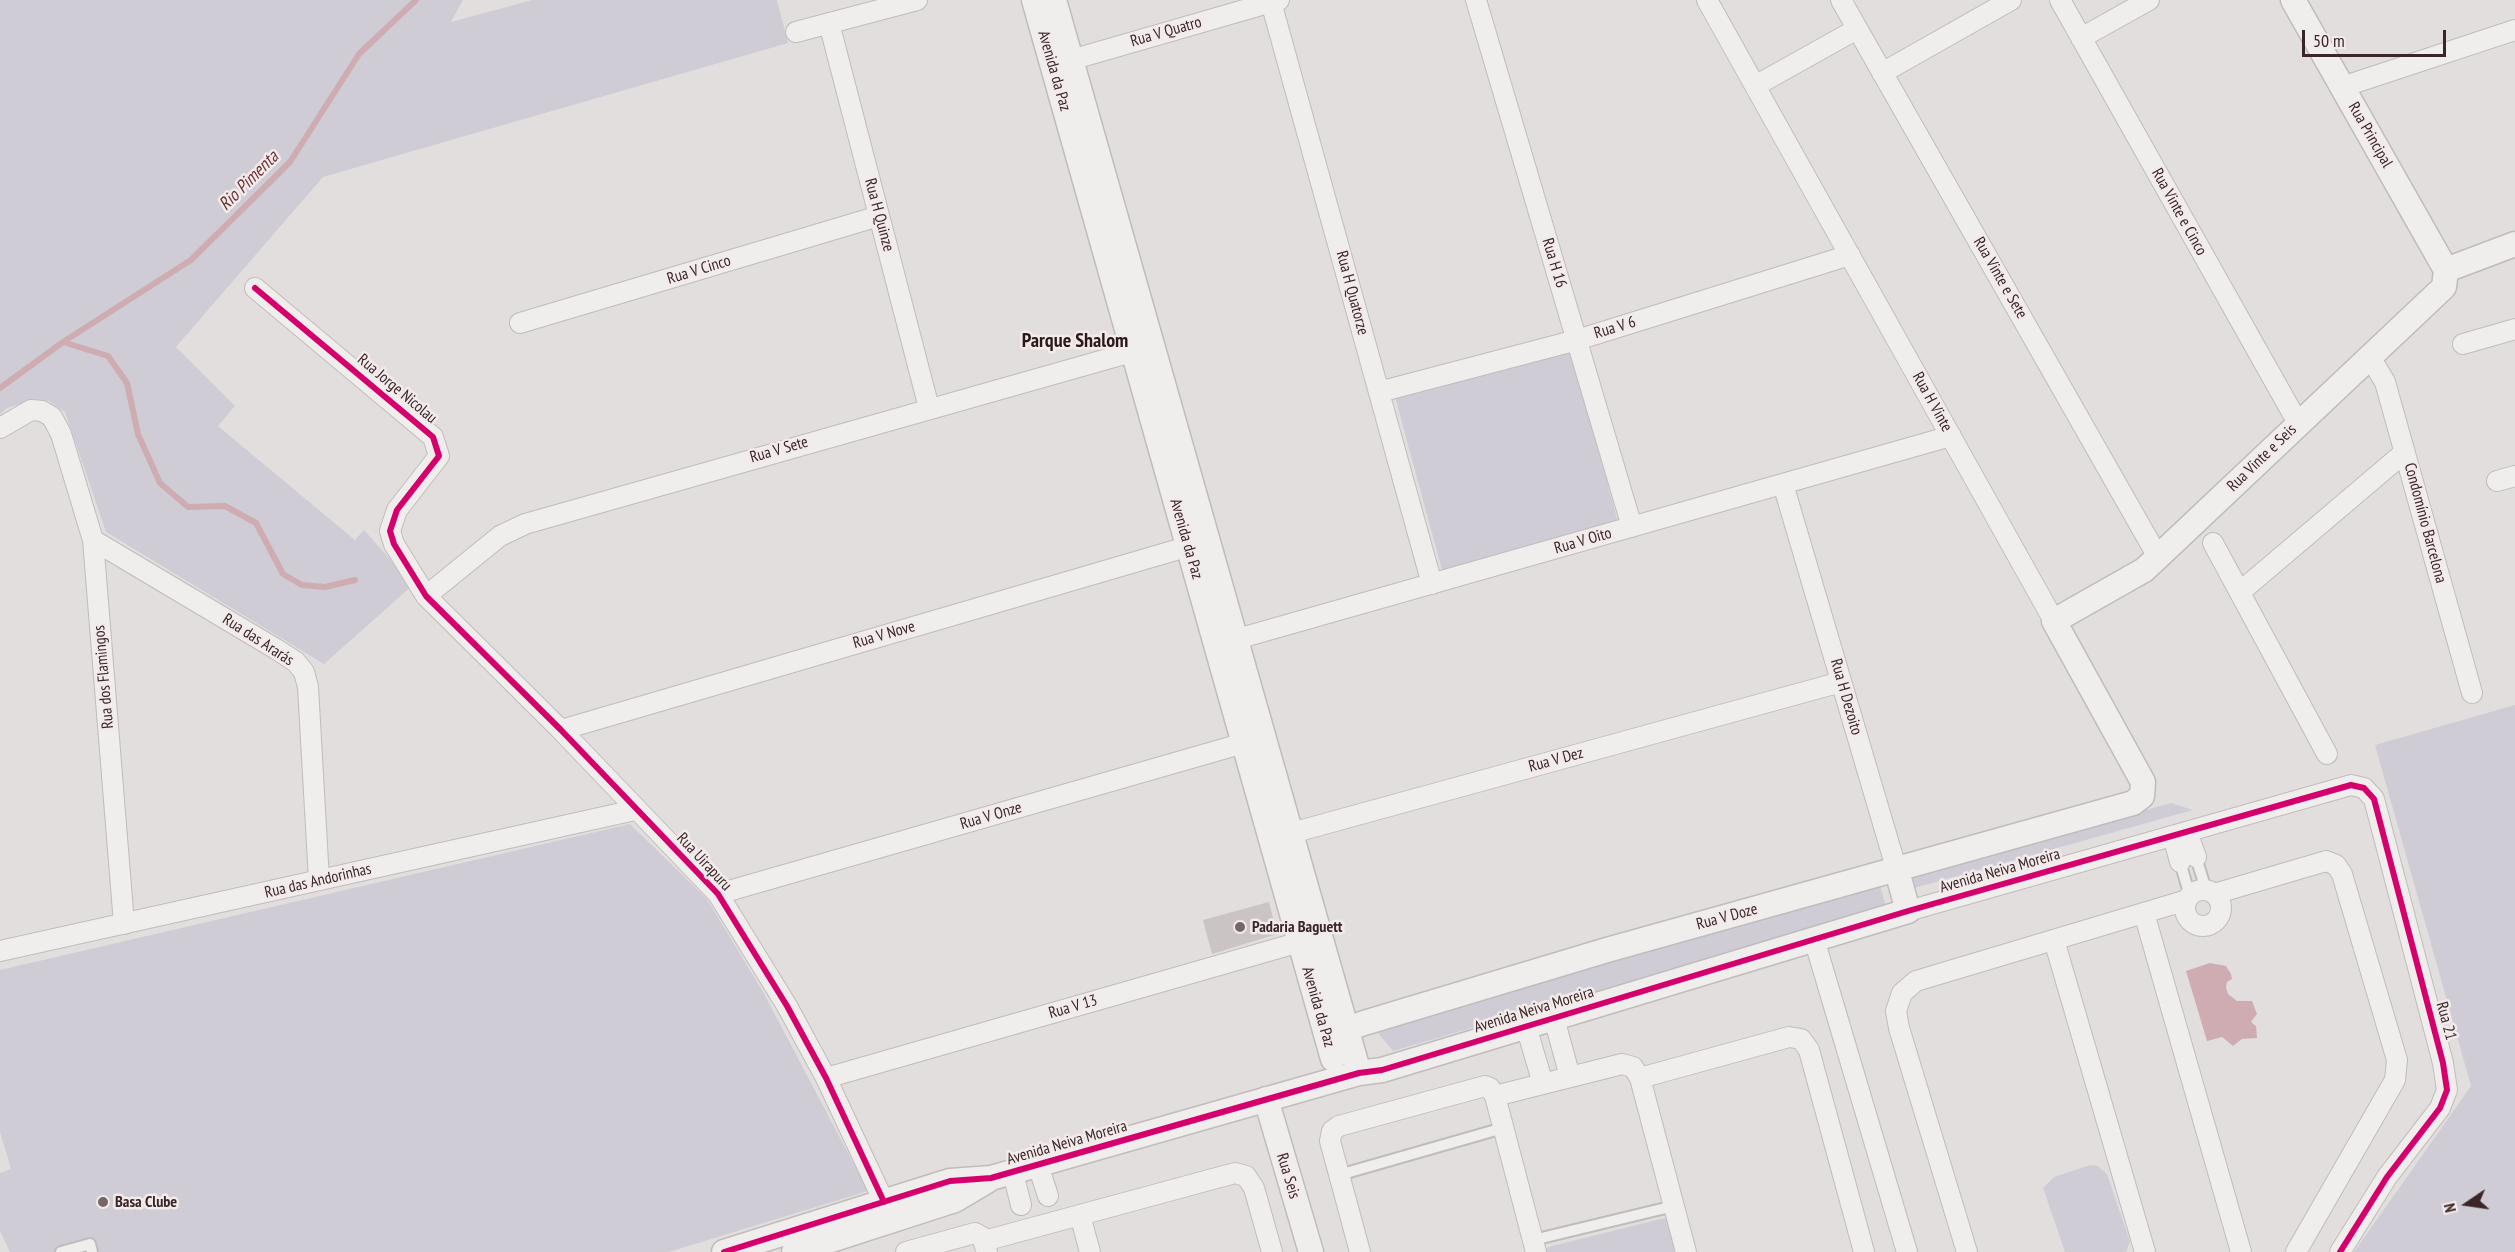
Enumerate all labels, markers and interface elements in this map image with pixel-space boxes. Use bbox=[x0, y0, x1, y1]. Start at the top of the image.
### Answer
street label: Rua V Quatro bbox=[1128, 13, 1204, 51]
scale bar bbox=[2305, 18, 2449, 56]
street label: Avenida da Paz bbox=[1033, 29, 1075, 113]
text: 50 m bbox=[2313, 29, 2345, 52]
street label: Rua Principal bbox=[2344, 99, 2396, 171]
water label: Rio Pimenta bbox=[215, 147, 283, 215]
street label: Rua Vinte e Cinco bbox=[2147, 165, 2211, 259]
street label: Rua H Quinze bbox=[860, 176, 898, 254]
street label: Rua Vinte e Sete bbox=[1969, 234, 2031, 322]
street label: Rua H 16 bbox=[1537, 236, 1571, 290]
street label: Rua H Quatorze bbox=[1332, 249, 1372, 337]
street label: Rua V Cinco bbox=[665, 251, 733, 289]
street label: Rua V 6 bbox=[1592, 313, 1638, 343]
district label: Parque Shalom bbox=[1022, 329, 1128, 353]
street label: Rua Jorge Nicolau bbox=[353, 350, 441, 428]
street label: Rua H Vinte bbox=[1908, 369, 1956, 435]
street label: Rua Vinte e Seis bbox=[2223, 420, 2301, 496]
street label: Rua V Sete bbox=[748, 433, 810, 467]
street label: Condomínio Barcelona bbox=[2400, 461, 2450, 585]
street label: Avenida da Paz bbox=[1165, 497, 1207, 581]
street label: Rua V Oito bbox=[1552, 524, 1614, 558]
street label: Rua das Ararás bbox=[219, 610, 297, 670]
street label: Rua V Nove bbox=[851, 617, 917, 653]
street label: Rua dos Flamingos bbox=[90, 624, 118, 730]
street label: Rua H Dezoito bbox=[1826, 657, 1866, 737]
street label: Rua V Dez bbox=[1527, 743, 1585, 777]
street label: Rua V Onze bbox=[958, 798, 1024, 834]
street label: Rua Uirapuru bbox=[672, 829, 736, 895]
street label: Avenida Neiva Moreira bbox=[1938, 845, 2062, 897]
street label: Rua das Andorinhas bbox=[263, 859, 373, 903]
street label: Rua V Doze bbox=[1694, 900, 1760, 934]
place label: Padaria Baguett bbox=[1252, 917, 1343, 937]
marker: Padaria Baguett bbox=[1233, 920, 1247, 934]
street label: Avenida da Paz bbox=[1297, 965, 1339, 1049]
street label: Avenida Neiva Moreira bbox=[1472, 983, 1596, 1037]
street label: Rua V 13 bbox=[1047, 991, 1099, 1023]
street label: Rua 21 bbox=[2432, 1000, 2460, 1042]
street label: Avenida Neiva Moreira bbox=[1005, 1117, 1129, 1169]
street label: Rua Seis bbox=[1272, 1151, 1304, 1201]
north arrow bbox=[2437, 1174, 2497, 1234]
place label: Basa Clube bbox=[115, 1192, 177, 1212]
marker: Basa Clube bbox=[96, 1195, 110, 1209]
text: N bbox=[2439, 1202, 2460, 1215]

